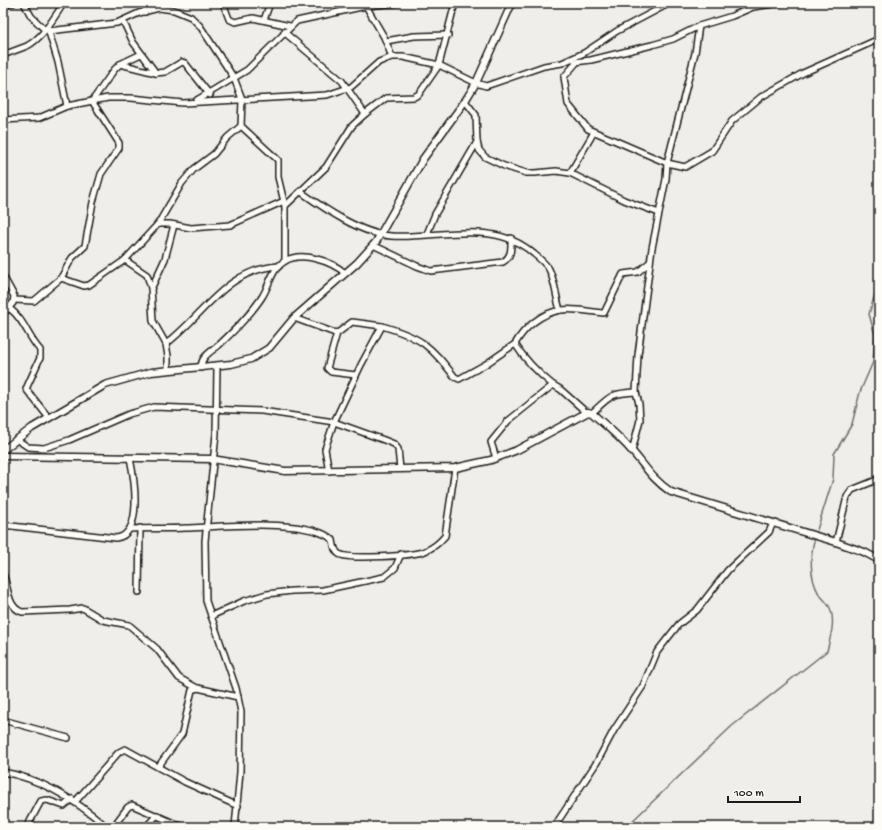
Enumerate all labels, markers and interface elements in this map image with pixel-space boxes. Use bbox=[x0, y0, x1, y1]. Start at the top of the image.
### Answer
scale bar bbox=[728, 778, 800, 804]
text: 100 m bbox=[733, 787, 764, 801]

